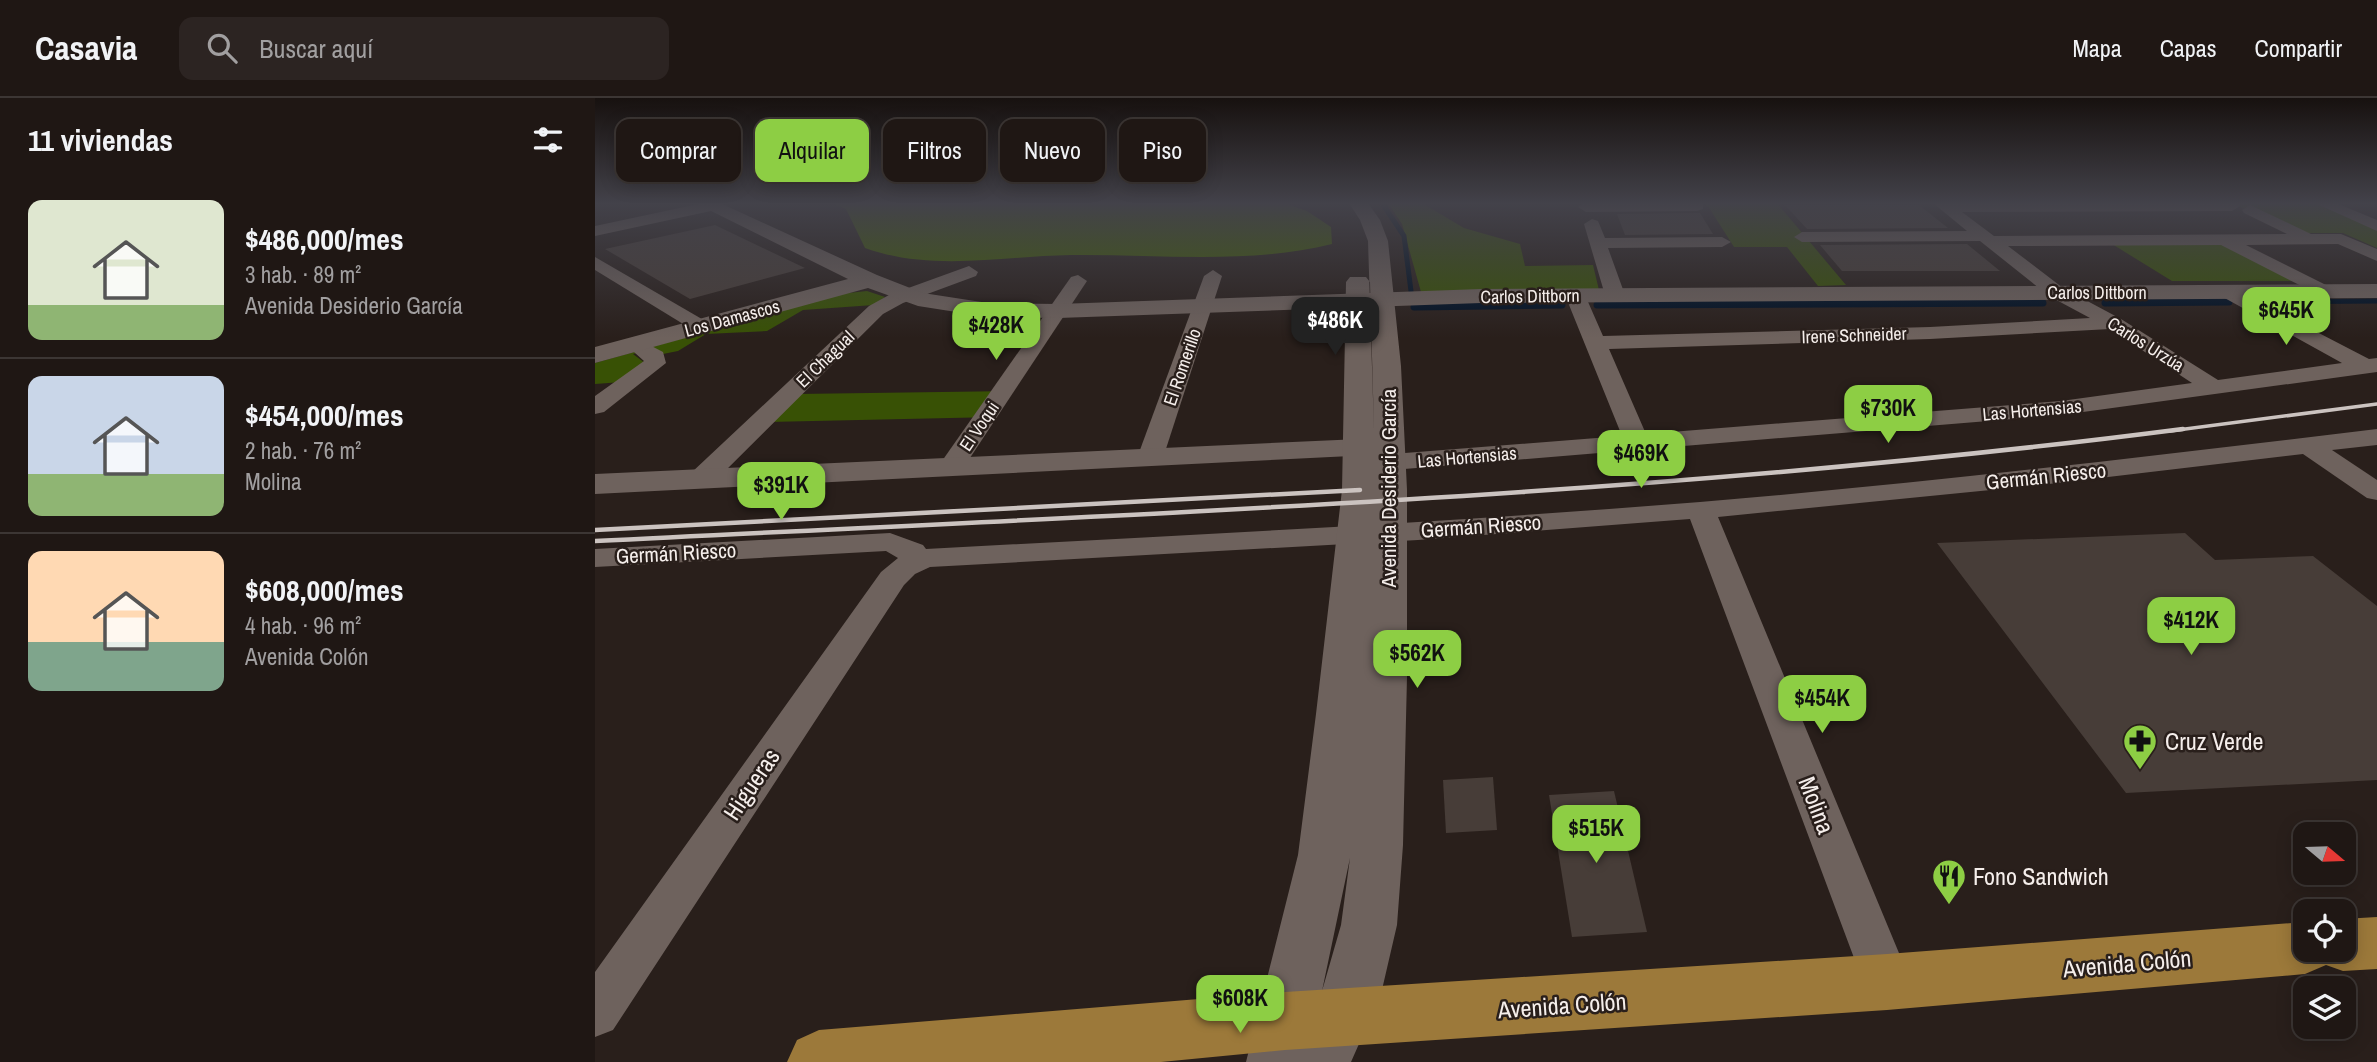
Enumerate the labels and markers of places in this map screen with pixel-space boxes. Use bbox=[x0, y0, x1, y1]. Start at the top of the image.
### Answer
pin: $645K bbox=[2237, 288, 2335, 347]
pin: $486K bbox=[1286, 298, 1384, 357]
pin: $428K bbox=[947, 302, 1045, 362]
pin: $730K bbox=[1839, 386, 1937, 445]
pin: $469K bbox=[1592, 430, 1690, 490]
pin: $391K bbox=[732, 462, 830, 522]
pin: $412K bbox=[2142, 598, 2240, 657]
pin: $562K bbox=[1368, 630, 1466, 690]
pin: $454K bbox=[1773, 676, 1871, 735]
pharmacy icon: Cruz Verde bbox=[2121, 722, 2159, 771]
place label: Cruz Verde bbox=[2165, 725, 2263, 757]
pin: $515K bbox=[1547, 806, 1645, 865]
restaurant icon: Fono Sandwich bbox=[1930, 857, 1968, 906]
place label: Fono Sandwich bbox=[1973, 860, 2109, 892]
pin: $608K bbox=[1191, 976, 1289, 1035]

